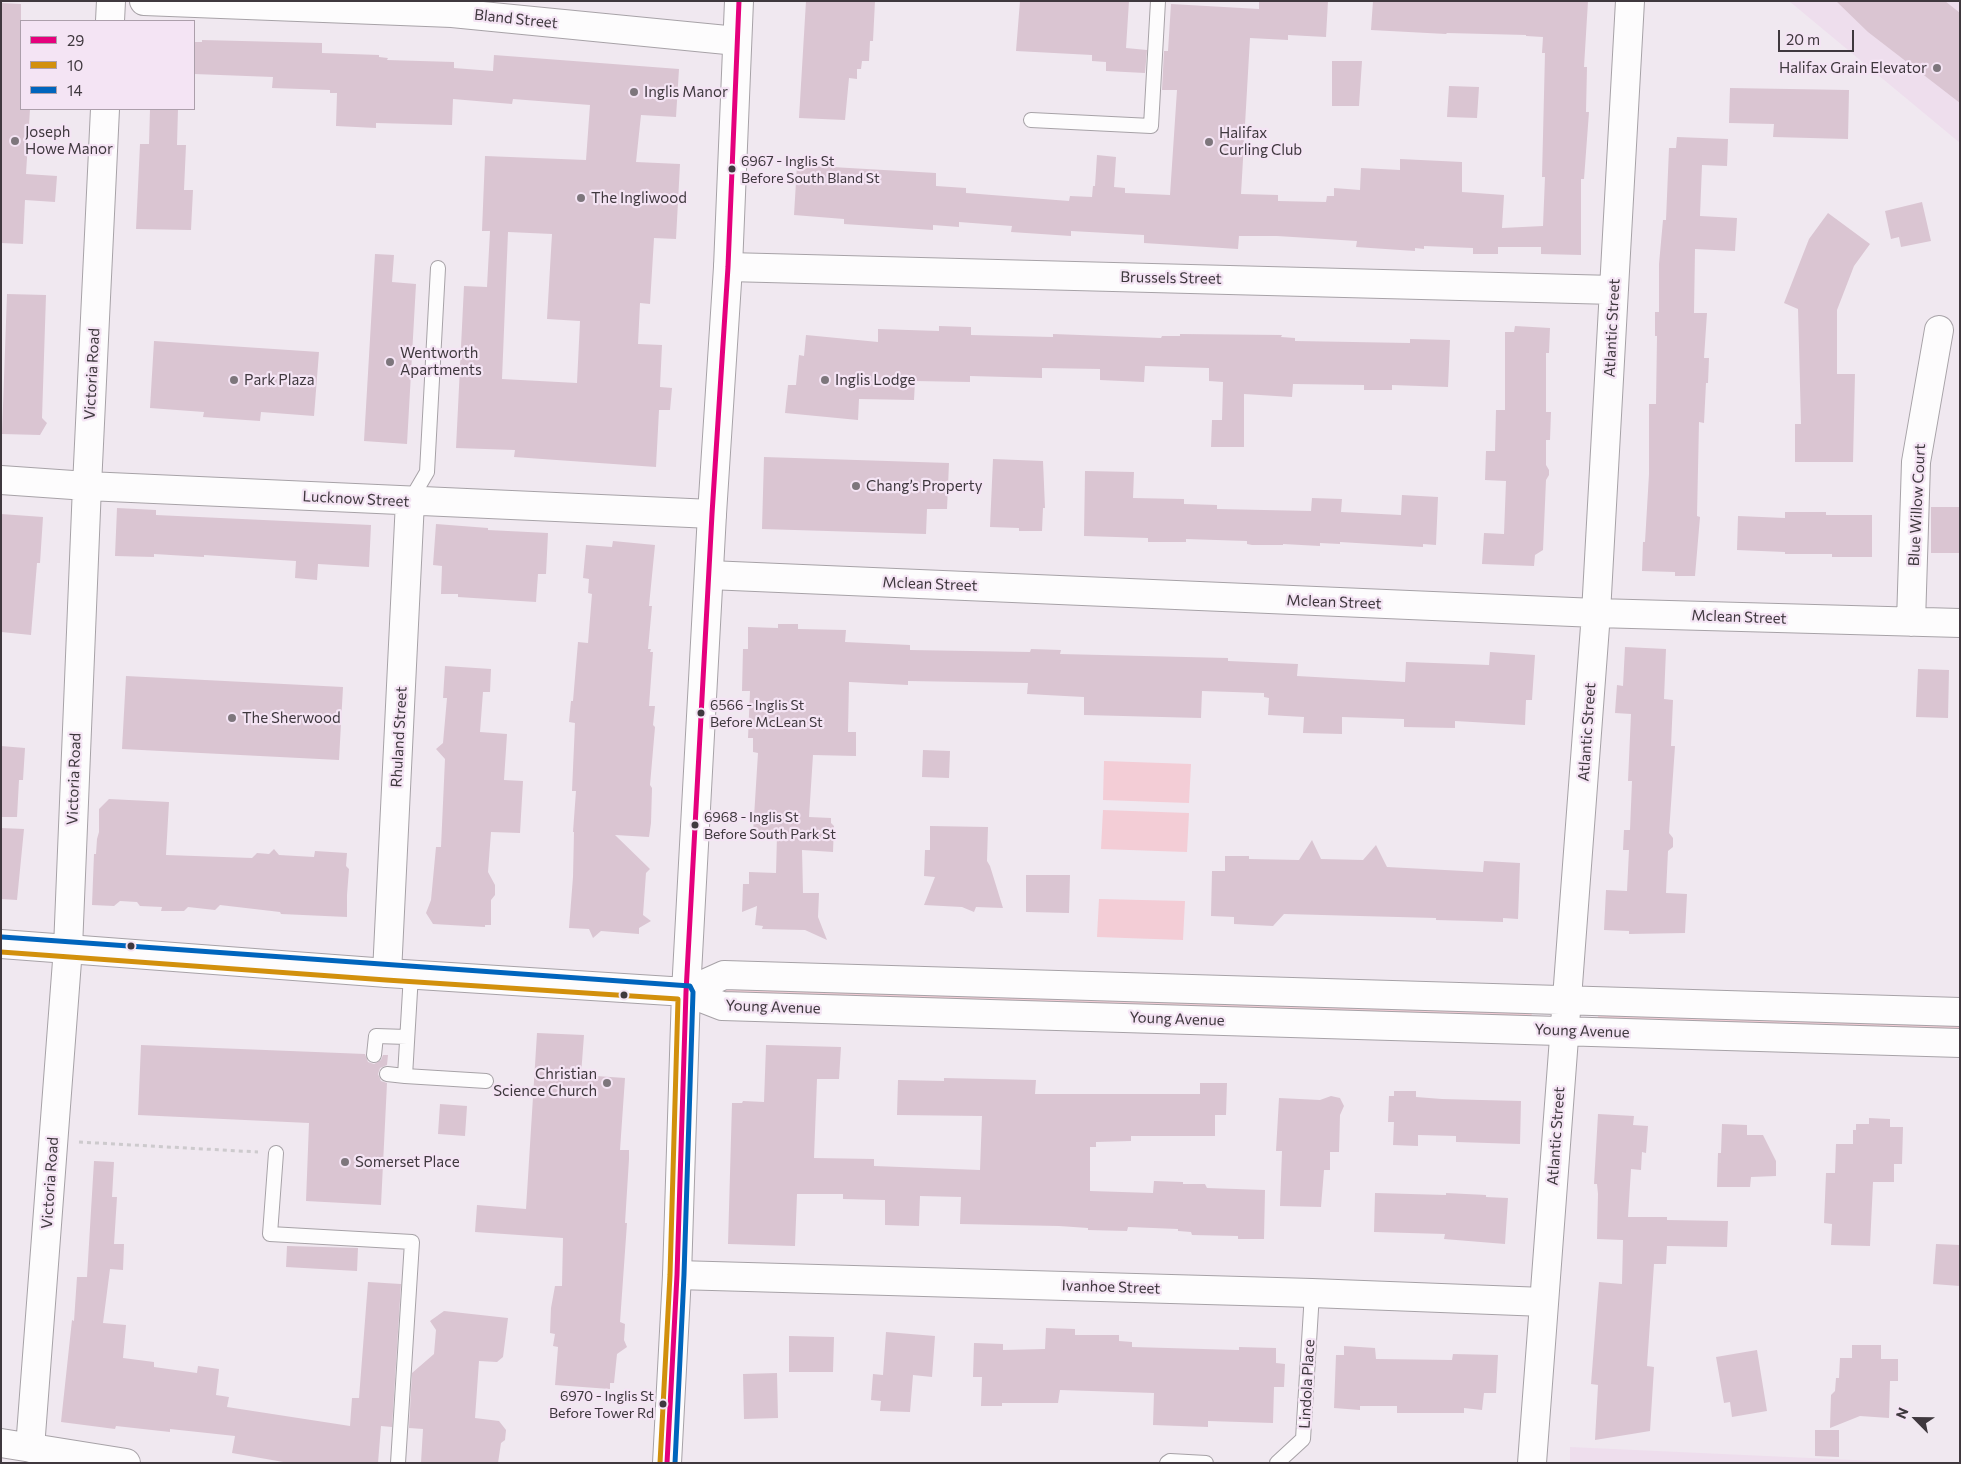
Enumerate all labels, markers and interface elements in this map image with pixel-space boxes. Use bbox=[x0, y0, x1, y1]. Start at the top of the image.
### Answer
street label: Bland Street bbox=[473, 6, 559, 32]
legend bbox=[20, 20, 195, 110]
scale bar bbox=[1781, 20, 1857, 52]
text: 20 m bbox=[1786, 30, 1820, 48]
text: 29 bbox=[67, 31, 84, 49]
text: 10 bbox=[67, 56, 83, 74]
place label: Halifax Grain Elevator bbox=[1779, 59, 1927, 77]
marker: Halifax Grain Elevator bbox=[1931, 62, 1943, 74]
text: 14 bbox=[67, 81, 82, 99]
place label: Inglis Manor bbox=[644, 83, 728, 101]
marker: Inglis Manor bbox=[628, 86, 640, 98]
place label: Joseph Howe Manor bbox=[25, 123, 113, 158]
place label: Halifax Curling Club bbox=[1219, 124, 1302, 159]
marker: Joseph Howe Manor bbox=[9, 135, 21, 147]
marker: Halifax Curling Club bbox=[1203, 136, 1215, 148]
place label: 6967 - Inglis St Before South Bland St bbox=[741, 153, 880, 186]
marker: 6967 - Inglis St Before South Bland St bbox=[727, 164, 737, 174]
place label: The Ingliwood bbox=[591, 189, 687, 207]
marker: The Ingliwood bbox=[575, 192, 587, 204]
street label: Brussels Street bbox=[1120, 268, 1222, 288]
street label: Atlantic Street bbox=[1600, 278, 1624, 378]
street label: Victoria Road bbox=[81, 328, 103, 420]
place label: Wentworth Apartments bbox=[400, 344, 482, 379]
marker: Wentworth Apartments bbox=[384, 356, 396, 368]
place label: Park Plaza bbox=[244, 371, 315, 389]
place label: Inglis Lodge bbox=[835, 371, 915, 389]
marker: Park Plaza bbox=[228, 374, 240, 386]
marker: Inglis Lodge bbox=[819, 374, 831, 386]
street label: Blue Willow Court bbox=[1905, 443, 1929, 567]
place label: Chang’s Property bbox=[866, 477, 983, 495]
marker: Chang’s Property bbox=[850, 480, 862, 492]
street label: Lucknow Street bbox=[302, 487, 410, 511]
street label: Mclean Street bbox=[882, 573, 978, 595]
street label: Mclean Street bbox=[1286, 591, 1382, 613]
street label: Mclean Street bbox=[1691, 606, 1787, 628]
street label: Atlantic Street bbox=[1575, 682, 1599, 782]
street label: Rhuland Street bbox=[387, 686, 411, 788]
place label: 6566 - Inglis St Before McLean St bbox=[710, 697, 823, 730]
marker: 6566 - Inglis St Before McLean St bbox=[696, 708, 706, 718]
place label: The Sherwood bbox=[242, 709, 341, 727]
marker: The Sherwood bbox=[226, 712, 238, 724]
street label: Victoria Road bbox=[63, 733, 85, 825]
place label: 6968 - Inglis St Before South Park St bbox=[704, 809, 836, 842]
marker: 6968 - Inglis St Before South Park St bbox=[690, 820, 700, 830]
unlabelled marker bbox=[126, 941, 136, 951]
unlabelled marker bbox=[619, 990, 629, 1000]
street label: Young Avenue bbox=[725, 996, 821, 1018]
street label: Young Avenue bbox=[1129, 1008, 1225, 1030]
street label: Young Avenue bbox=[1534, 1020, 1630, 1042]
place label: Christian Science Church bbox=[493, 1065, 597, 1100]
marker: Christian Science Church bbox=[601, 1077, 613, 1089]
street label: Atlantic Street bbox=[1544, 1086, 1568, 1186]
street label: Victoria Road bbox=[38, 1136, 62, 1230]
place label: Somerset Place bbox=[355, 1153, 460, 1171]
marker: Somerset Place bbox=[339, 1156, 351, 1168]
street label: Ivanhoe Street bbox=[1061, 1276, 1161, 1298]
street label: Lindola Place bbox=[1296, 1339, 1318, 1429]
place label: 6970 - Inglis St Before Tower Rd bbox=[549, 1388, 654, 1420]
north arrow bbox=[1891, 1394, 1941, 1444]
marker: 6970 - Inglis St Before Tower Rd bbox=[658, 1399, 668, 1409]
text: N bbox=[1892, 1405, 1912, 1421]

